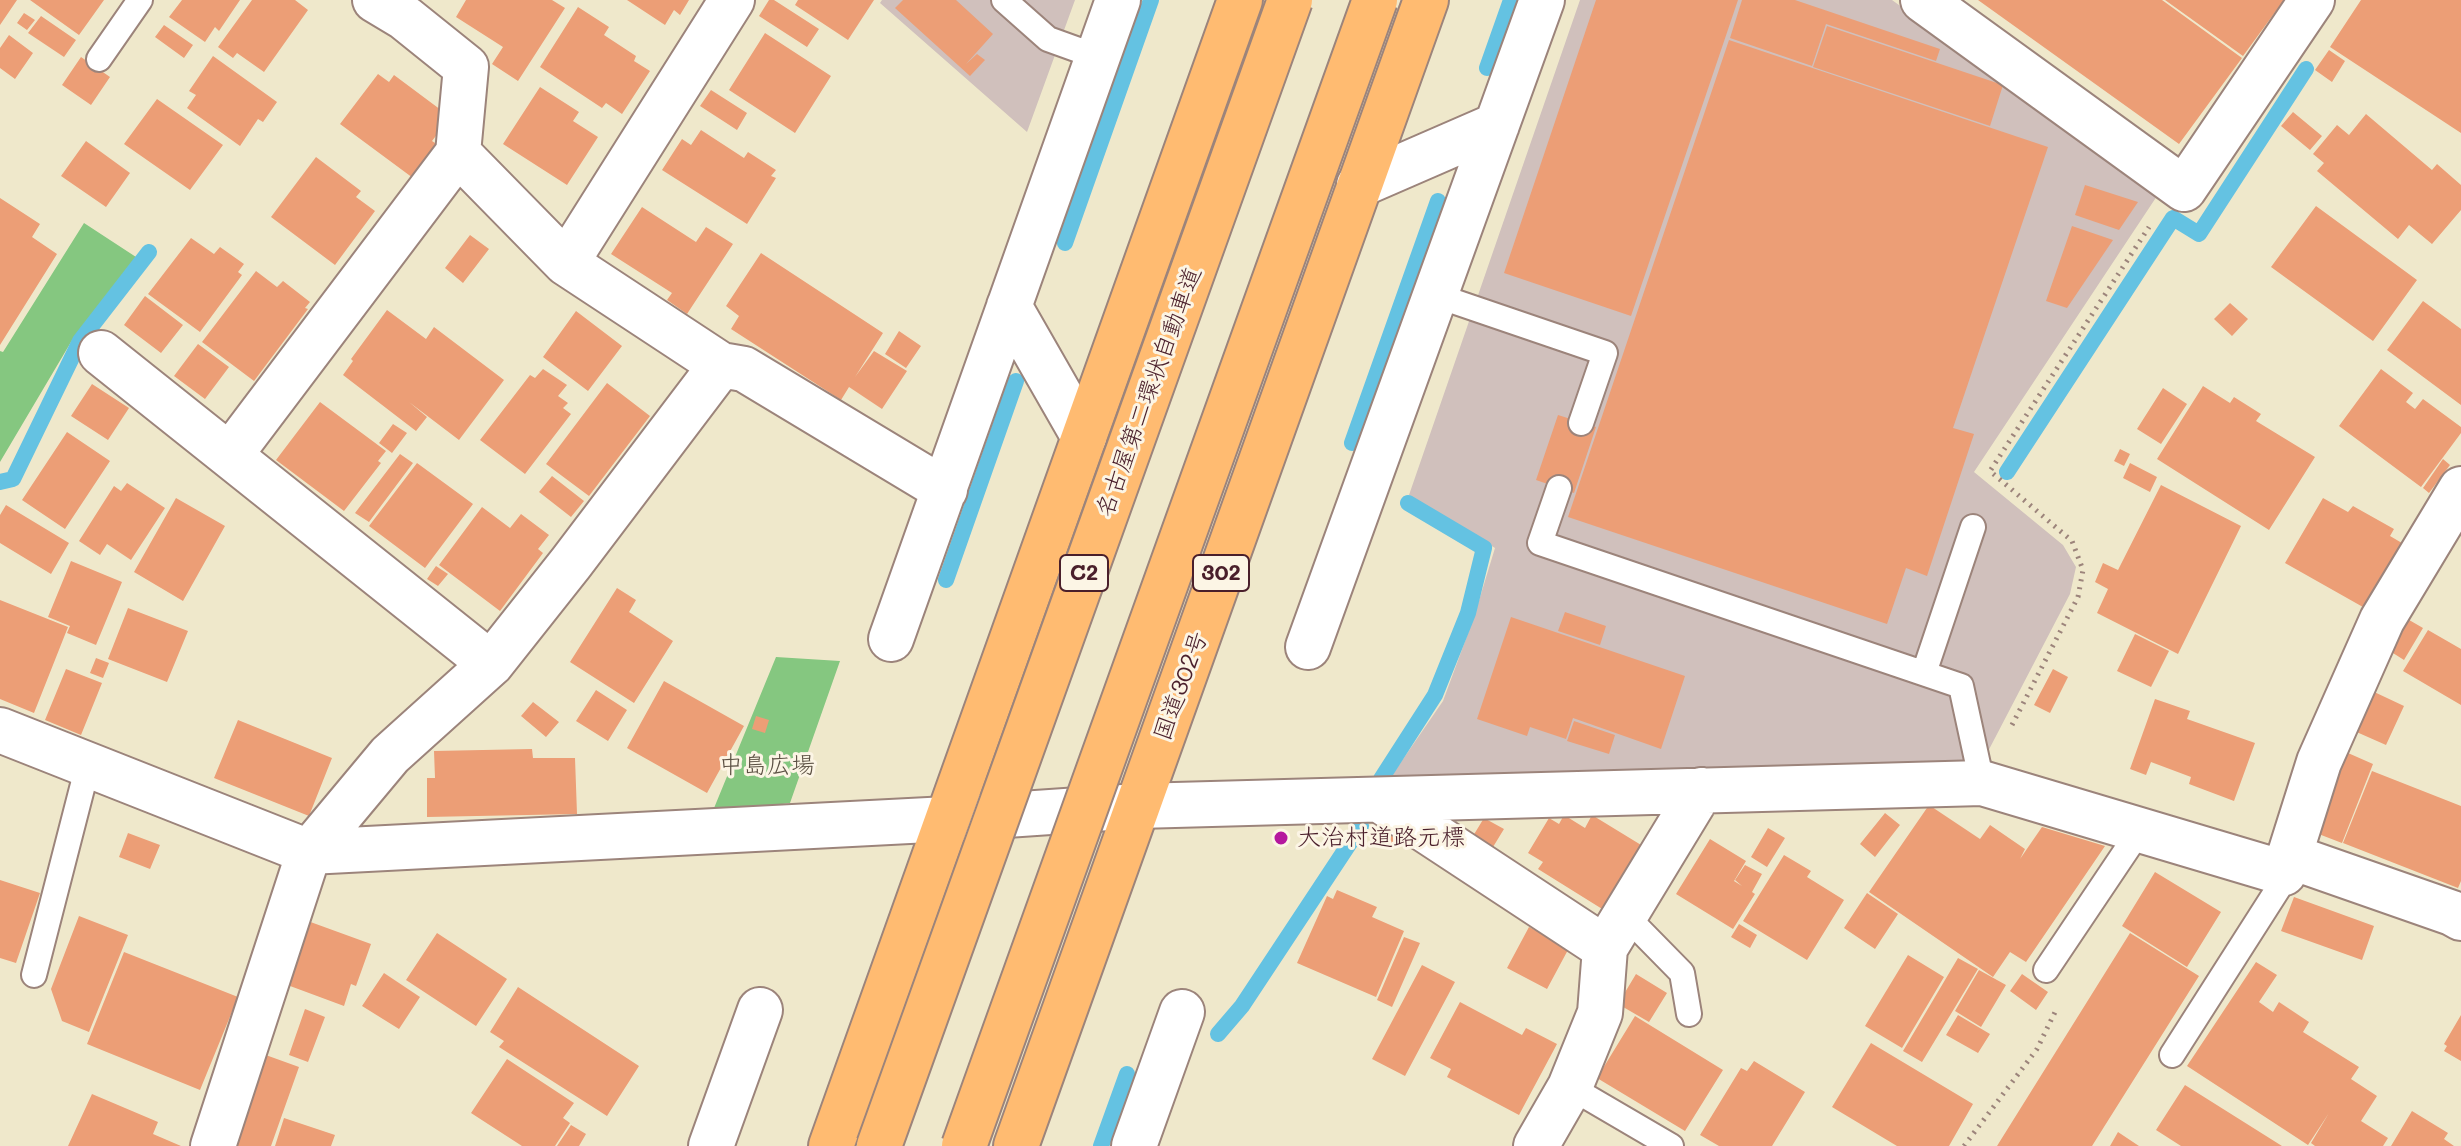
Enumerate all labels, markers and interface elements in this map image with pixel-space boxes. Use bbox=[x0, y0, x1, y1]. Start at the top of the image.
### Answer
street label: 名古屋第二環状自動車道 bbox=[1090, 263, 1208, 521]
road number: C2 bbox=[1060, 555, 1108, 591]
road number: 302 bbox=[1193, 555, 1249, 591]
street label: 国道302号 bbox=[1148, 627, 1214, 745]
park label: 中島広場 bbox=[719, 752, 815, 780]
place label: 大治村道路元標 bbox=[1297, 824, 1465, 852]
marker: 大治村道路元標 bbox=[1272, 829, 1290, 847]

